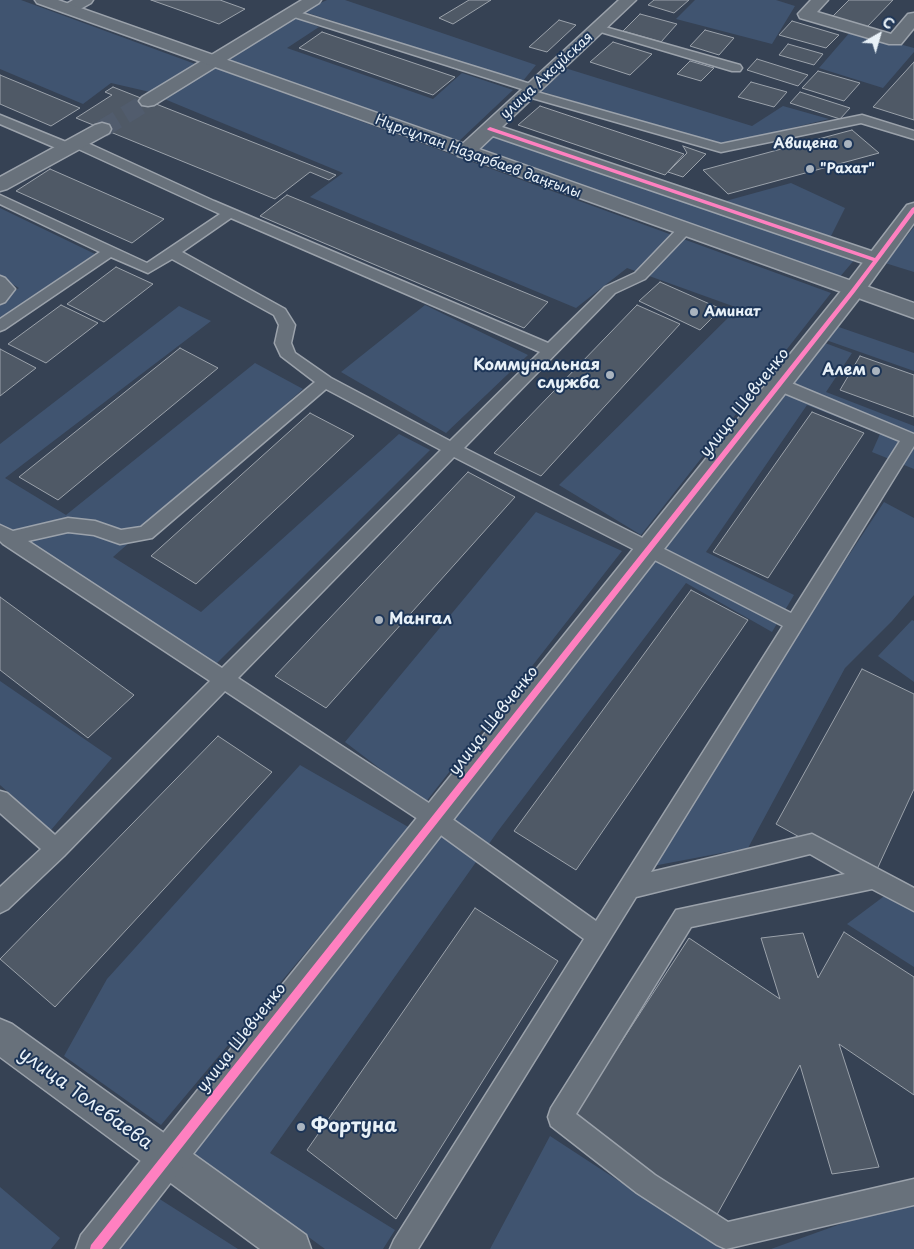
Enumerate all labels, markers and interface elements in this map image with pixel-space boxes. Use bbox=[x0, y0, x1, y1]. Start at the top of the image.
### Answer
north arrow bbox=[854, 10, 904, 60]
text: С bbox=[878, 11, 899, 34]
street label: улица Аксуйская bbox=[497, 29, 597, 123]
street label: Нұрсұлтан Назарбаев даңғылы bbox=[373, 112, 583, 202]
place label: Авицена bbox=[773, 136, 838, 152]
marker: Авицена bbox=[842, 138, 854, 150]
place label: "Рахат" bbox=[820, 161, 875, 177]
marker: "Рахат" bbox=[804, 163, 816, 175]
place label: Аминат bbox=[704, 304, 761, 320]
marker: Аминат bbox=[688, 306, 700, 318]
street label: улица Шевченко bbox=[696, 344, 794, 462]
place label: Коммунальная служба bbox=[473, 356, 600, 394]
place label: Алем bbox=[822, 361, 866, 381]
marker: Алем bbox=[870, 365, 882, 377]
marker: Коммунальная служба bbox=[604, 369, 616, 381]
place label: Мангал bbox=[389, 610, 452, 630]
marker: Мангал bbox=[373, 614, 385, 626]
street label: улица Шевченко bbox=[445, 662, 543, 780]
street label: улица Шевченко bbox=[193, 979, 291, 1097]
street label: улица Толебаева bbox=[14, 1043, 156, 1155]
place label: Фортуна bbox=[311, 1116, 397, 1138]
marker: Фортуна bbox=[295, 1121, 307, 1133]

